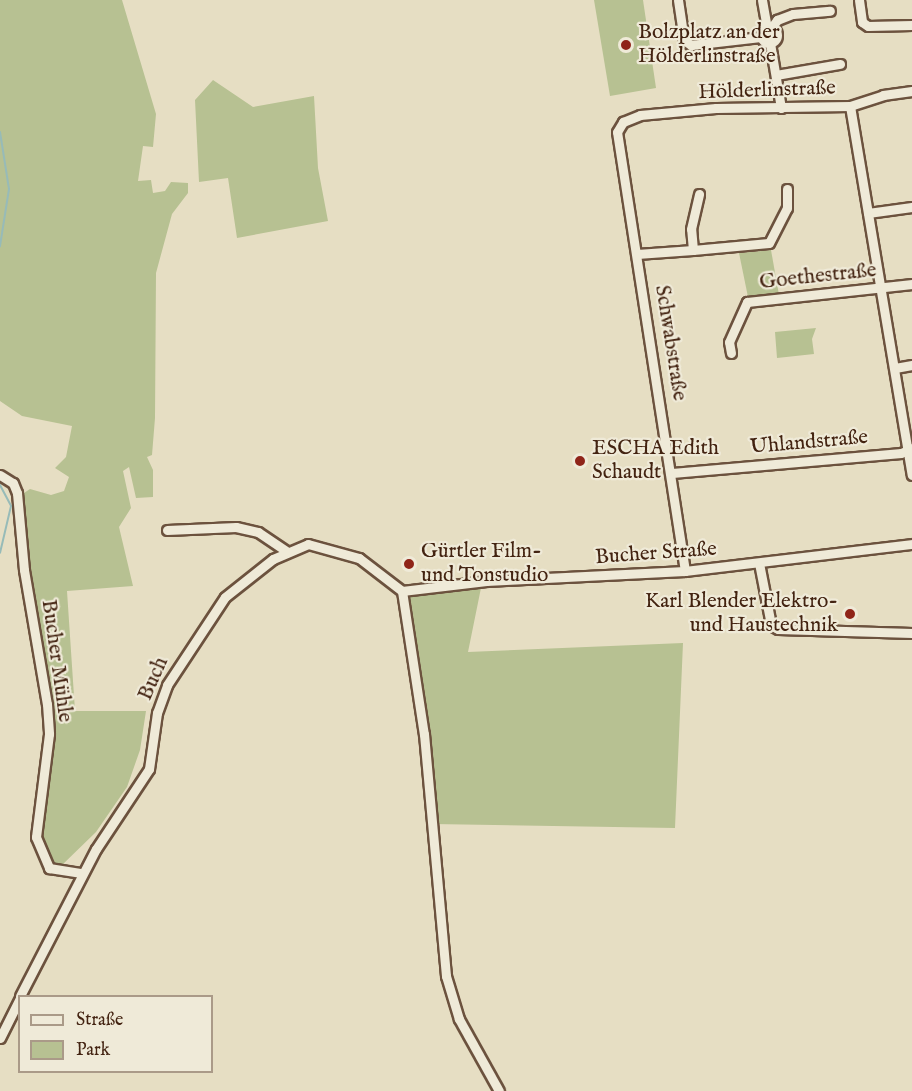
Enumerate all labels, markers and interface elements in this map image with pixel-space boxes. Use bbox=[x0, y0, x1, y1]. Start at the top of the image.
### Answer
place label: Bolzplatz an der Hölderlinstraße bbox=[638, 20, 780, 70]
marker: Bolzplatz an der Hölderlinstraße bbox=[619, 38, 633, 52]
street label: Hölderlinstraße bbox=[698, 76, 836, 106]
street label: Goethestraße bbox=[758, 258, 878, 296]
street label: Schwabstraße bbox=[648, 283, 692, 403]
street label: Uhlandstraße bbox=[749, 425, 869, 461]
place label: ESCHA Edith Schaudt bbox=[592, 436, 719, 486]
marker: ESCHA Edith Schaudt bbox=[573, 454, 587, 468]
street label: Bucher Straße bbox=[594, 537, 718, 571]
place label: Gürtler Film- und Tonstudio bbox=[421, 539, 548, 589]
marker: Gürtler Film- und Tonstudio bbox=[402, 557, 416, 571]
place label: Karl Blender Elektro- und Haustechnik bbox=[645, 589, 838, 639]
street label: Bucher Mühle bbox=[35, 598, 77, 724]
marker: Karl Blender Elektro- und Haustechnik bbox=[843, 607, 857, 621]
street label: Buch bbox=[133, 653, 175, 705]
legend bbox=[18, 995, 213, 1073]
text: Straße bbox=[76, 1009, 123, 1032]
text: Park bbox=[76, 1039, 110, 1062]

